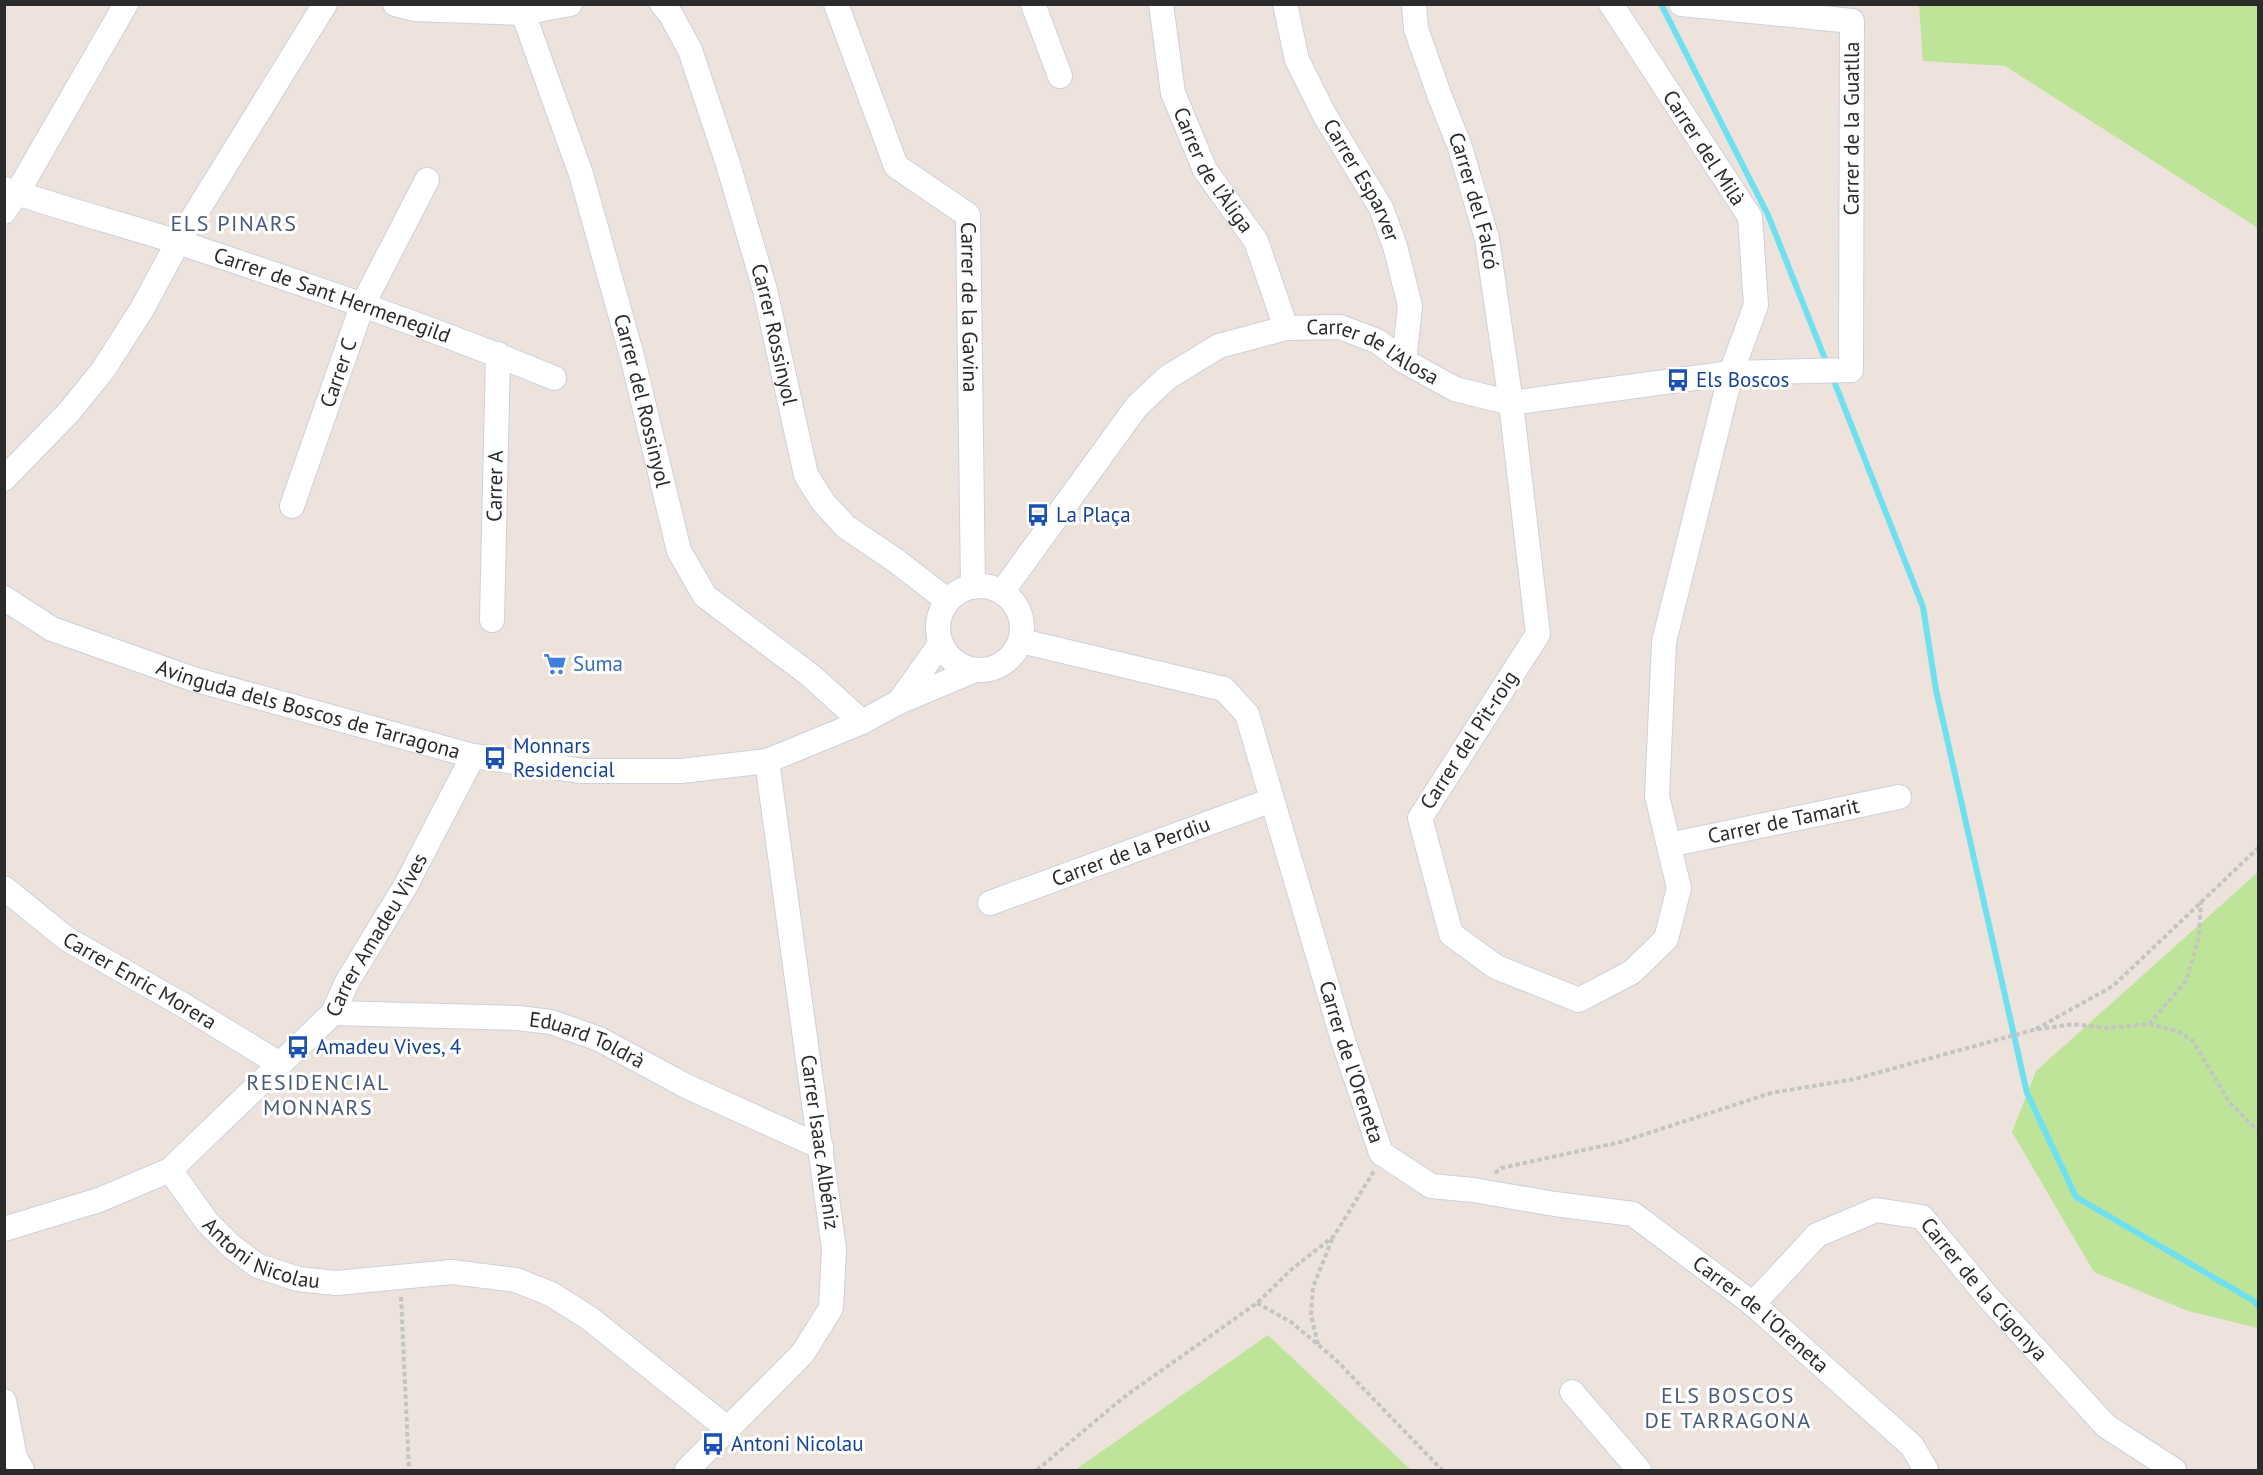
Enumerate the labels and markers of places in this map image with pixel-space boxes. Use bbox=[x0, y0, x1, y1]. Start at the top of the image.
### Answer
place label: Els Boscos bbox=[1696, 366, 1789, 393]
bus stop icon: Els Boscos bbox=[1665, 367, 1691, 393]
place label: La Plaça bbox=[1056, 501, 1131, 528]
bus stop icon: La Plaça bbox=[1025, 502, 1051, 528]
place label: Suma bbox=[573, 650, 623, 677]
supermarket icon: Suma bbox=[542, 651, 568, 677]
place label: Monnars Residencial bbox=[513, 732, 615, 783]
bus stop icon: Monnars Residencial bbox=[482, 745, 508, 771]
place label: Amadeu Vives, 4 bbox=[316, 1033, 461, 1060]
bus stop icon: Amadeu Vives, 4 bbox=[285, 1034, 311, 1060]
place label: Antoni Nicolau bbox=[731, 1430, 864, 1457]
bus stop icon: Antoni Nicolau bbox=[700, 1431, 726, 1457]

